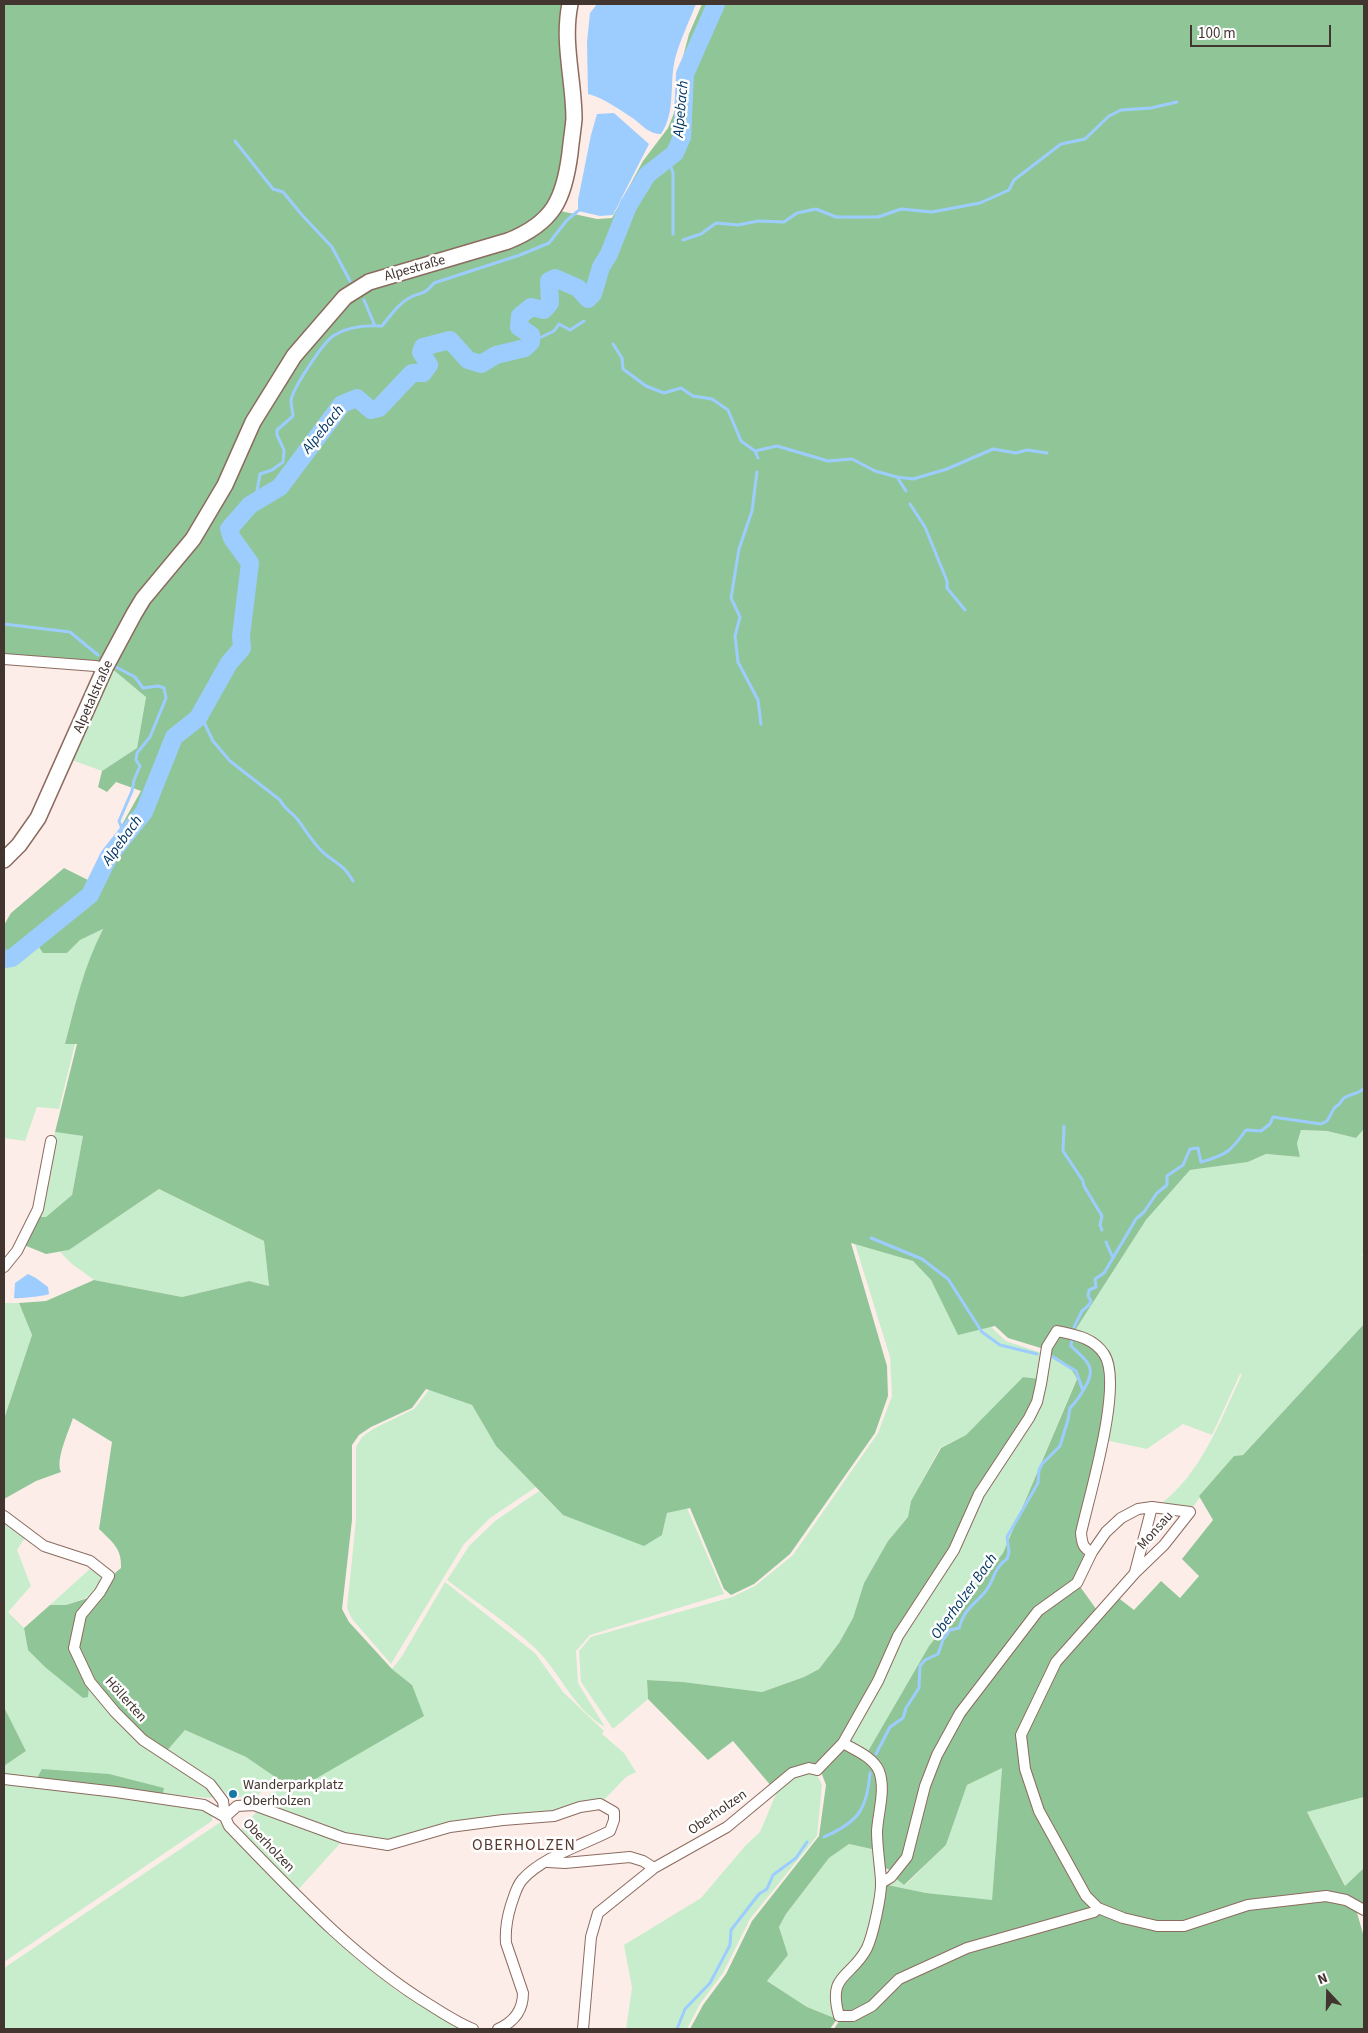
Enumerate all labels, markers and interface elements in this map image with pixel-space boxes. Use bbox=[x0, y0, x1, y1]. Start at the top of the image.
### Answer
scale bar bbox=[1193, 15, 1334, 47]
text: 100 m bbox=[1198, 23, 1236, 44]
water label: Alpebach bbox=[671, 80, 693, 138]
street label: Alpestraße bbox=[383, 252, 447, 286]
water label: Alpebach bbox=[299, 402, 349, 458]
street label: Alpetalstraße bbox=[71, 658, 117, 736]
water label: Alpebach bbox=[99, 813, 147, 869]
street label: Monsau bbox=[1134, 1508, 1178, 1554]
water label: Oberholzer Bach bbox=[928, 1551, 1002, 1643]
street label: Höllerten bbox=[100, 1674, 150, 1726]
place label: Wanderparkplatz Oberholzen bbox=[243, 1778, 343, 1810]
street label: Oberholzen bbox=[685, 1787, 751, 1839]
marker: Wanderparkplatz Oberholzen bbox=[227, 1788, 239, 1800]
street label: Oberholzen bbox=[238, 1816, 298, 1876]
district label: OBERHOLZEN bbox=[471, 1836, 577, 1856]
north arrow bbox=[1303, 1968, 1353, 2018]
text: N bbox=[1315, 1968, 1331, 1990]

